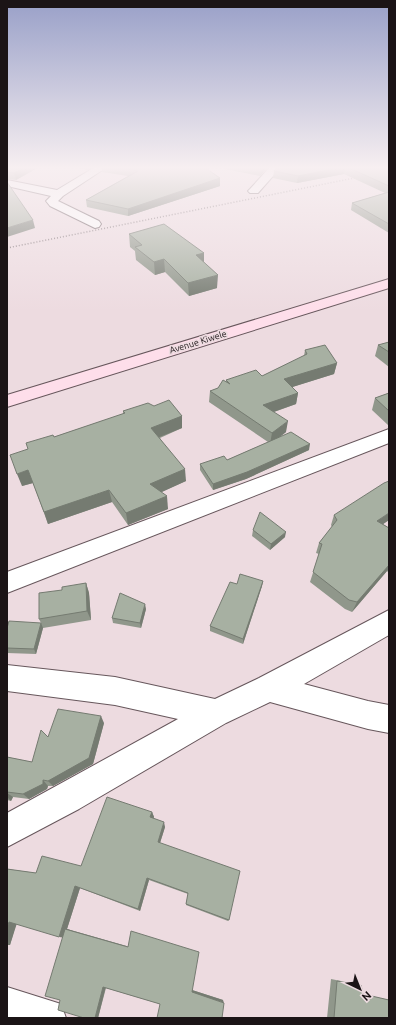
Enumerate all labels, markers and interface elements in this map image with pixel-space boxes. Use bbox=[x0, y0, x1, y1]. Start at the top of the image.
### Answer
street label: Avenue Kiwele bbox=[168, 329, 228, 355]
north arrow bbox=[340, 969, 380, 1009]
text: N bbox=[360, 989, 374, 1004]

